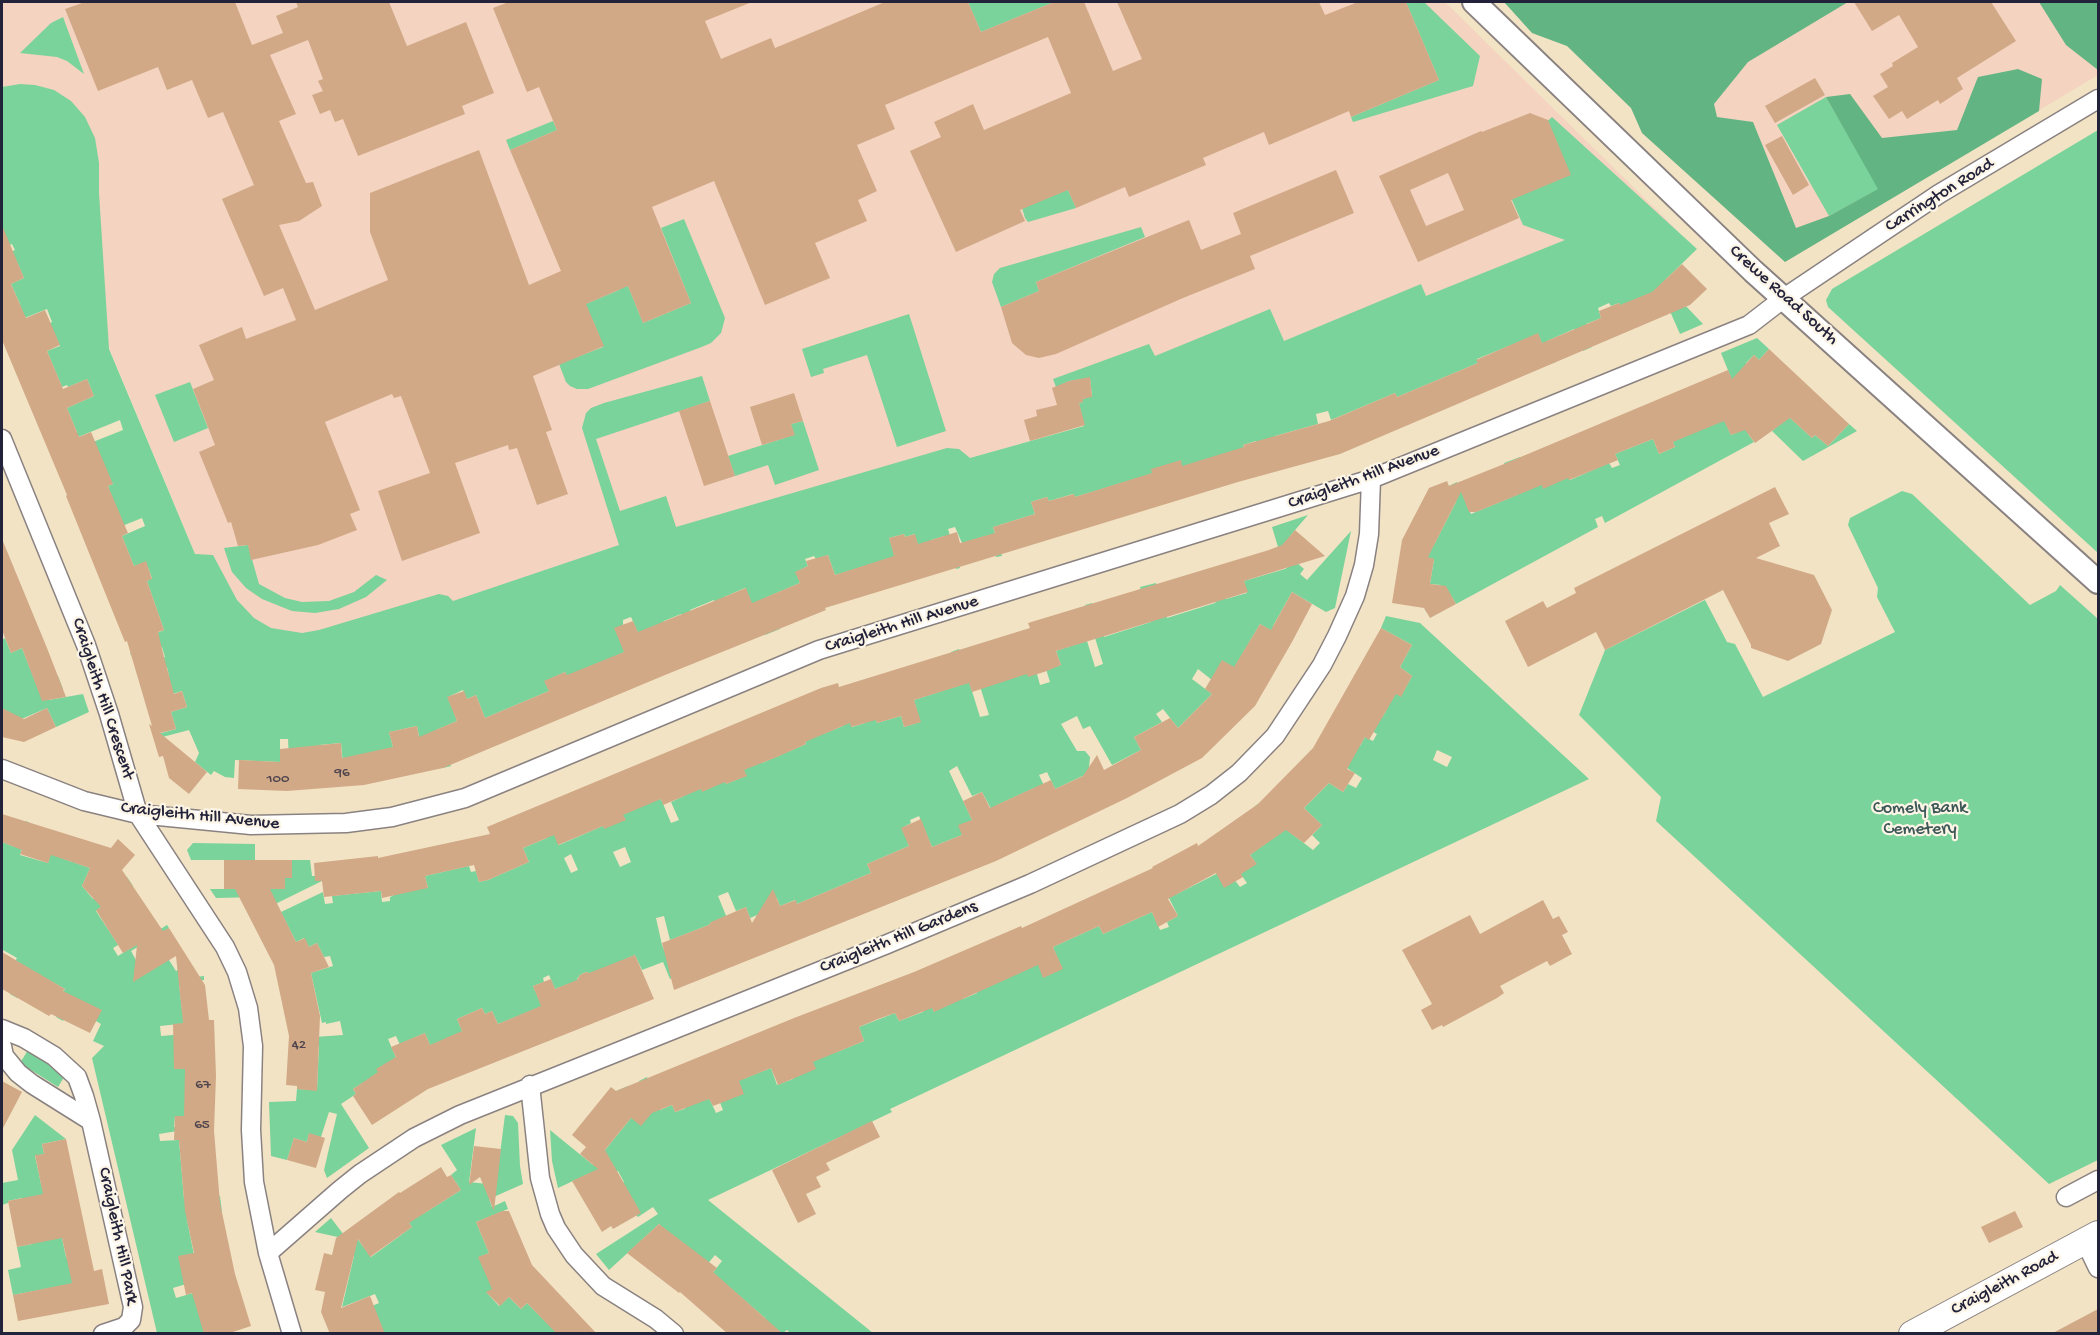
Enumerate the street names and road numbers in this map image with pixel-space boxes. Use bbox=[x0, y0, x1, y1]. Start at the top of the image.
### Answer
street label: Carrington Road bbox=[1882, 154, 1998, 238]
street label: Crewe Road South bbox=[1724, 241, 1842, 351]
street label: Craigleith Hill Avenue bbox=[1286, 441, 1442, 515]
street label: Craigleith Hill Avenue bbox=[823, 591, 981, 659]
street label: Craigleith Hill Crescent bbox=[66, 616, 138, 782]
street label: Craigleith Hill Avenue bbox=[120, 798, 280, 836]
street label: Craigleith Hill Gardens bbox=[817, 897, 981, 979]
street label: Craigleith Hill Park bbox=[92, 1166, 142, 1306]
street label: Craigleith Road bbox=[1948, 1247, 2062, 1321]

